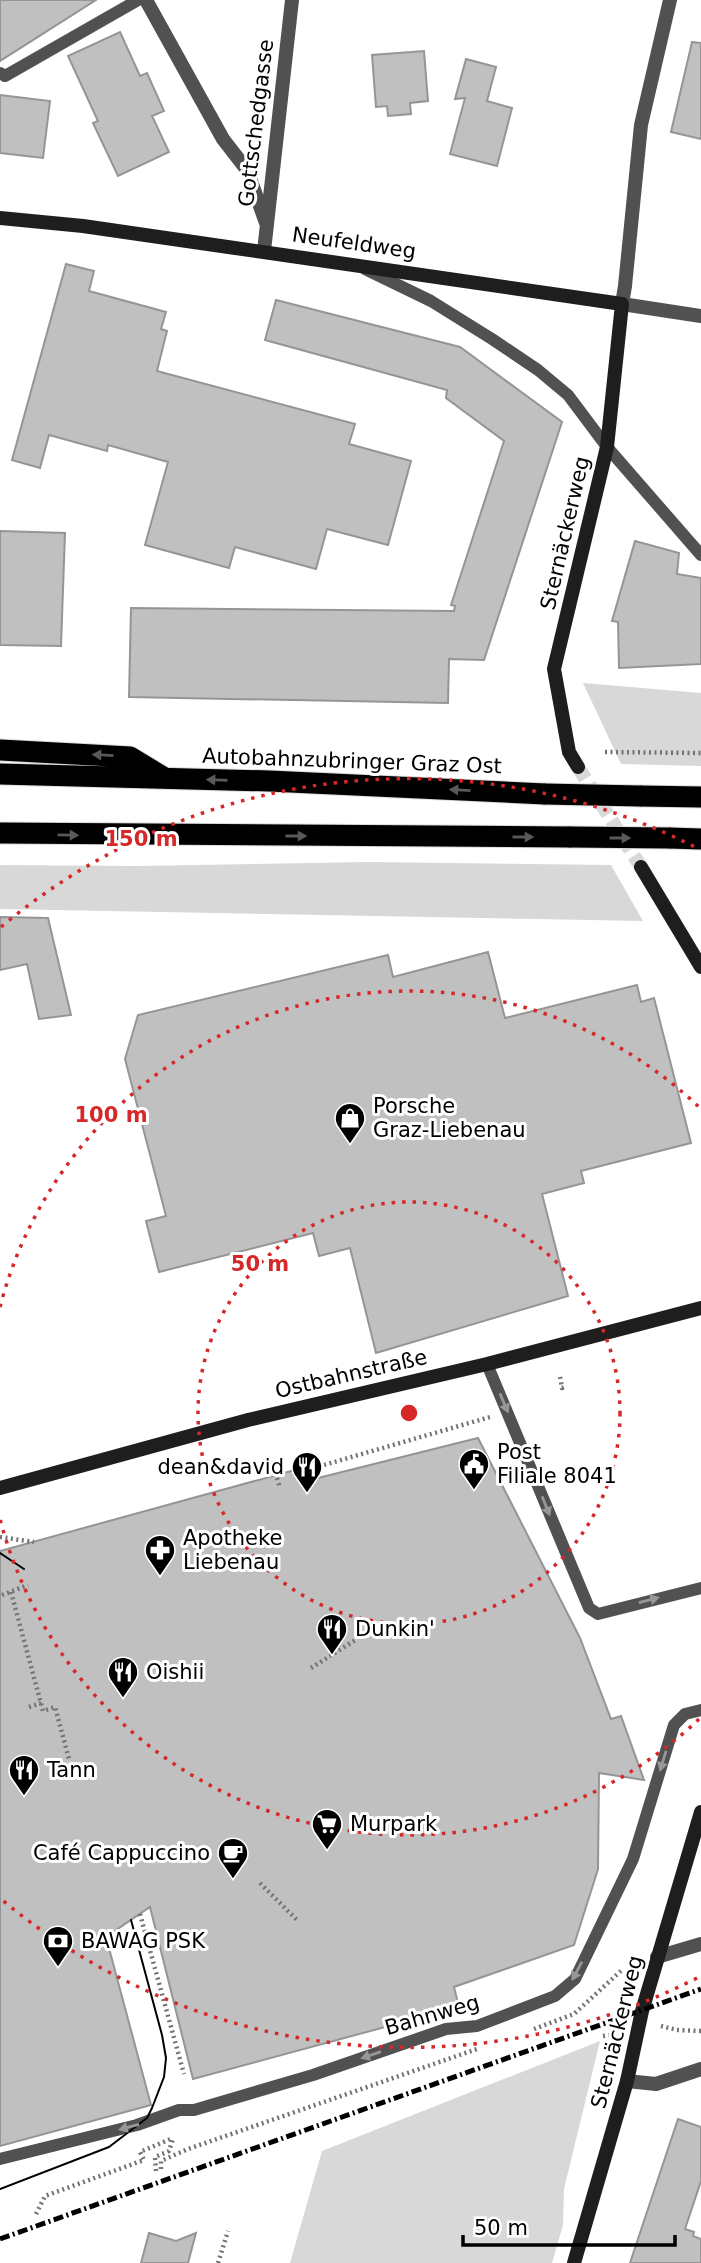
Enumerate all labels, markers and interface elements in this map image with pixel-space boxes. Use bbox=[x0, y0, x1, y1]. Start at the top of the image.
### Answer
street label: Gottschedgasse bbox=[234, 38, 278, 208]
street label: Neufeldweg bbox=[291, 222, 417, 264]
street label: Sternäckerweg bbox=[536, 454, 594, 612]
street label: Autobahnzubringer Graz Ost bbox=[202, 744, 502, 778]
one-way arrow bbox=[91, 749, 113, 760]
one-way arrow bbox=[206, 774, 228, 785]
one-way arrow bbox=[449, 784, 471, 795]
text: 150 m bbox=[104, 827, 178, 851]
one-way arrow bbox=[57, 829, 79, 840]
one-way arrow bbox=[285, 830, 307, 842]
one-way arrow bbox=[512, 831, 534, 843]
one-way arrow bbox=[609, 832, 631, 844]
place label: Porsche Graz-Liebenau bbox=[373, 1094, 526, 1142]
shop icon: Porsche Graz-Liebenau bbox=[333, 1101, 367, 1145]
text: 100 m bbox=[74, 1103, 148, 1127]
text: 50 m bbox=[231, 1252, 289, 1276]
street label: Ostbahnstraße bbox=[273, 1345, 429, 1403]
one-way arrow bbox=[498, 1393, 509, 1414]
centre of rings bbox=[397, 1401, 421, 1425]
place label: Post Filiale 8041 bbox=[497, 1440, 617, 1488]
public building icon: Post Filiale 8041 bbox=[457, 1447, 491, 1491]
restaurant icon: dean&david bbox=[290, 1450, 324, 1494]
place label: dean&david bbox=[157, 1455, 284, 1479]
one-way arrow bbox=[541, 1495, 552, 1516]
place label: Apotheke Liebenau bbox=[183, 1526, 282, 1574]
pharmacy icon: Apotheke Liebenau bbox=[143, 1533, 177, 1577]
one-way arrow bbox=[639, 1594, 661, 1605]
restaurant icon: Dunkin' bbox=[315, 1612, 349, 1656]
place label: Dunkin' bbox=[355, 1617, 435, 1641]
restaurant icon: Oishii bbox=[106, 1655, 140, 1699]
place label: Oishii bbox=[146, 1660, 204, 1684]
one-way arrow bbox=[657, 1751, 668, 1772]
restaurant icon: Tann bbox=[7, 1753, 41, 1797]
place label: Tann bbox=[46, 1758, 96, 1782]
supermarket icon: Murpark bbox=[310, 1807, 344, 1851]
place label: Murpark bbox=[350, 1812, 438, 1836]
cafe icon: Café Cappuccino bbox=[216, 1836, 250, 1880]
place label: Café Cappuccino bbox=[33, 1841, 210, 1865]
bank icon: BAWAG PSK bbox=[41, 1924, 75, 1968]
place label: BAWAG PSK bbox=[81, 1929, 206, 1953]
street label: Sternäckerweg bbox=[586, 1953, 648, 2111]
one-way arrow bbox=[571, 1961, 583, 1981]
street label: Bahnweg bbox=[382, 1990, 482, 2040]
one-way arrow bbox=[361, 2050, 382, 2061]
one-way arrow bbox=[118, 2122, 140, 2133]
scale bar bbox=[463, 2204, 675, 2248]
text: 50 m bbox=[474, 2216, 528, 2240]

